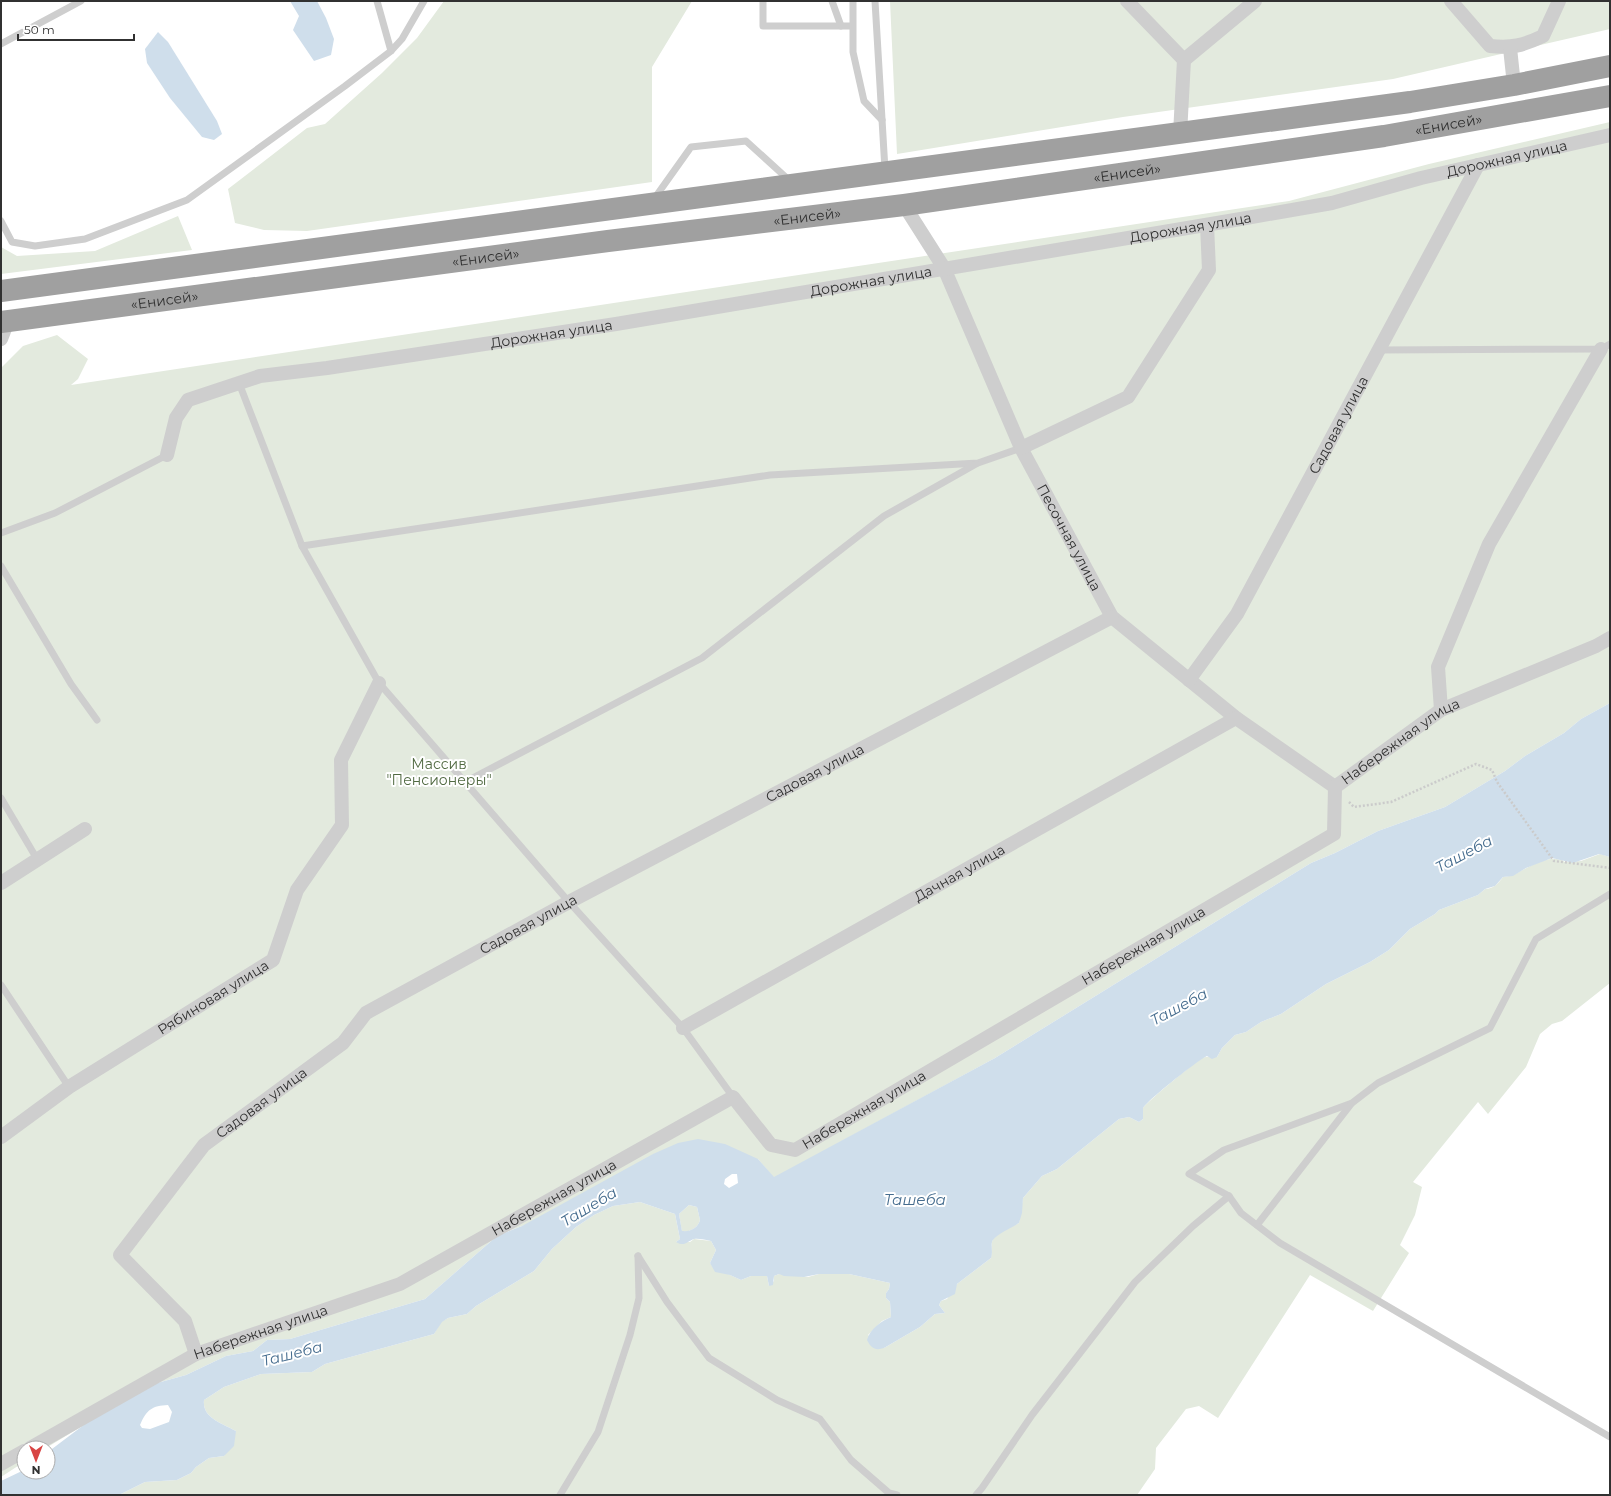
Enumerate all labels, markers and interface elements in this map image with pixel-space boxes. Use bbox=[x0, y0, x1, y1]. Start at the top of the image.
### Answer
scale bar bbox=[18, 16, 134, 42]
text: 50 m bbox=[24, 22, 55, 37]
street label: «Енисей» bbox=[1414, 110, 1483, 139]
street label: Дорожная улица bbox=[1445, 136, 1569, 181]
street label: «Енисей» bbox=[1092, 159, 1162, 187]
street label: «Енисей» bbox=[772, 204, 842, 230]
street label: Дорожная улица bbox=[1128, 208, 1253, 247]
street label: «Енисей» bbox=[451, 244, 520, 271]
street label: Дорожная улица bbox=[809, 262, 933, 300]
street label: «Енисей» bbox=[130, 287, 199, 314]
street label: Дорожная улица bbox=[489, 316, 614, 352]
street label: Садовая улица bbox=[1305, 373, 1372, 477]
street label: Песочная улица bbox=[1033, 481, 1105, 594]
street label: Набережная улица bbox=[1338, 694, 1462, 789]
street label: Садовая улица bbox=[762, 740, 867, 806]
park label: Массив "Пенсионеры" bbox=[386, 755, 492, 789]
water label: Ташеба bbox=[1432, 831, 1496, 876]
street label: Дачная улица bbox=[911, 840, 1008, 906]
street label: Садовая улица bbox=[476, 890, 580, 958]
street label: Набережная улица bbox=[1078, 902, 1209, 989]
street label: Рябиновая улица bbox=[154, 956, 272, 1039]
water label: Ташеба bbox=[1147, 984, 1211, 1029]
street label: Садовая улица bbox=[212, 1063, 311, 1142]
street label: Набережная улица bbox=[799, 1066, 929, 1153]
street label: Набережная улица bbox=[488, 1155, 620, 1240]
water label: Ташеба bbox=[557, 1182, 620, 1231]
water label: Ташеба bbox=[884, 1190, 946, 1209]
street label: Набережная улица bbox=[191, 1301, 330, 1363]
water label: Ташеба bbox=[260, 1337, 324, 1370]
north arrow bbox=[16, 1440, 56, 1480]
text: N bbox=[32, 1463, 40, 1477]

